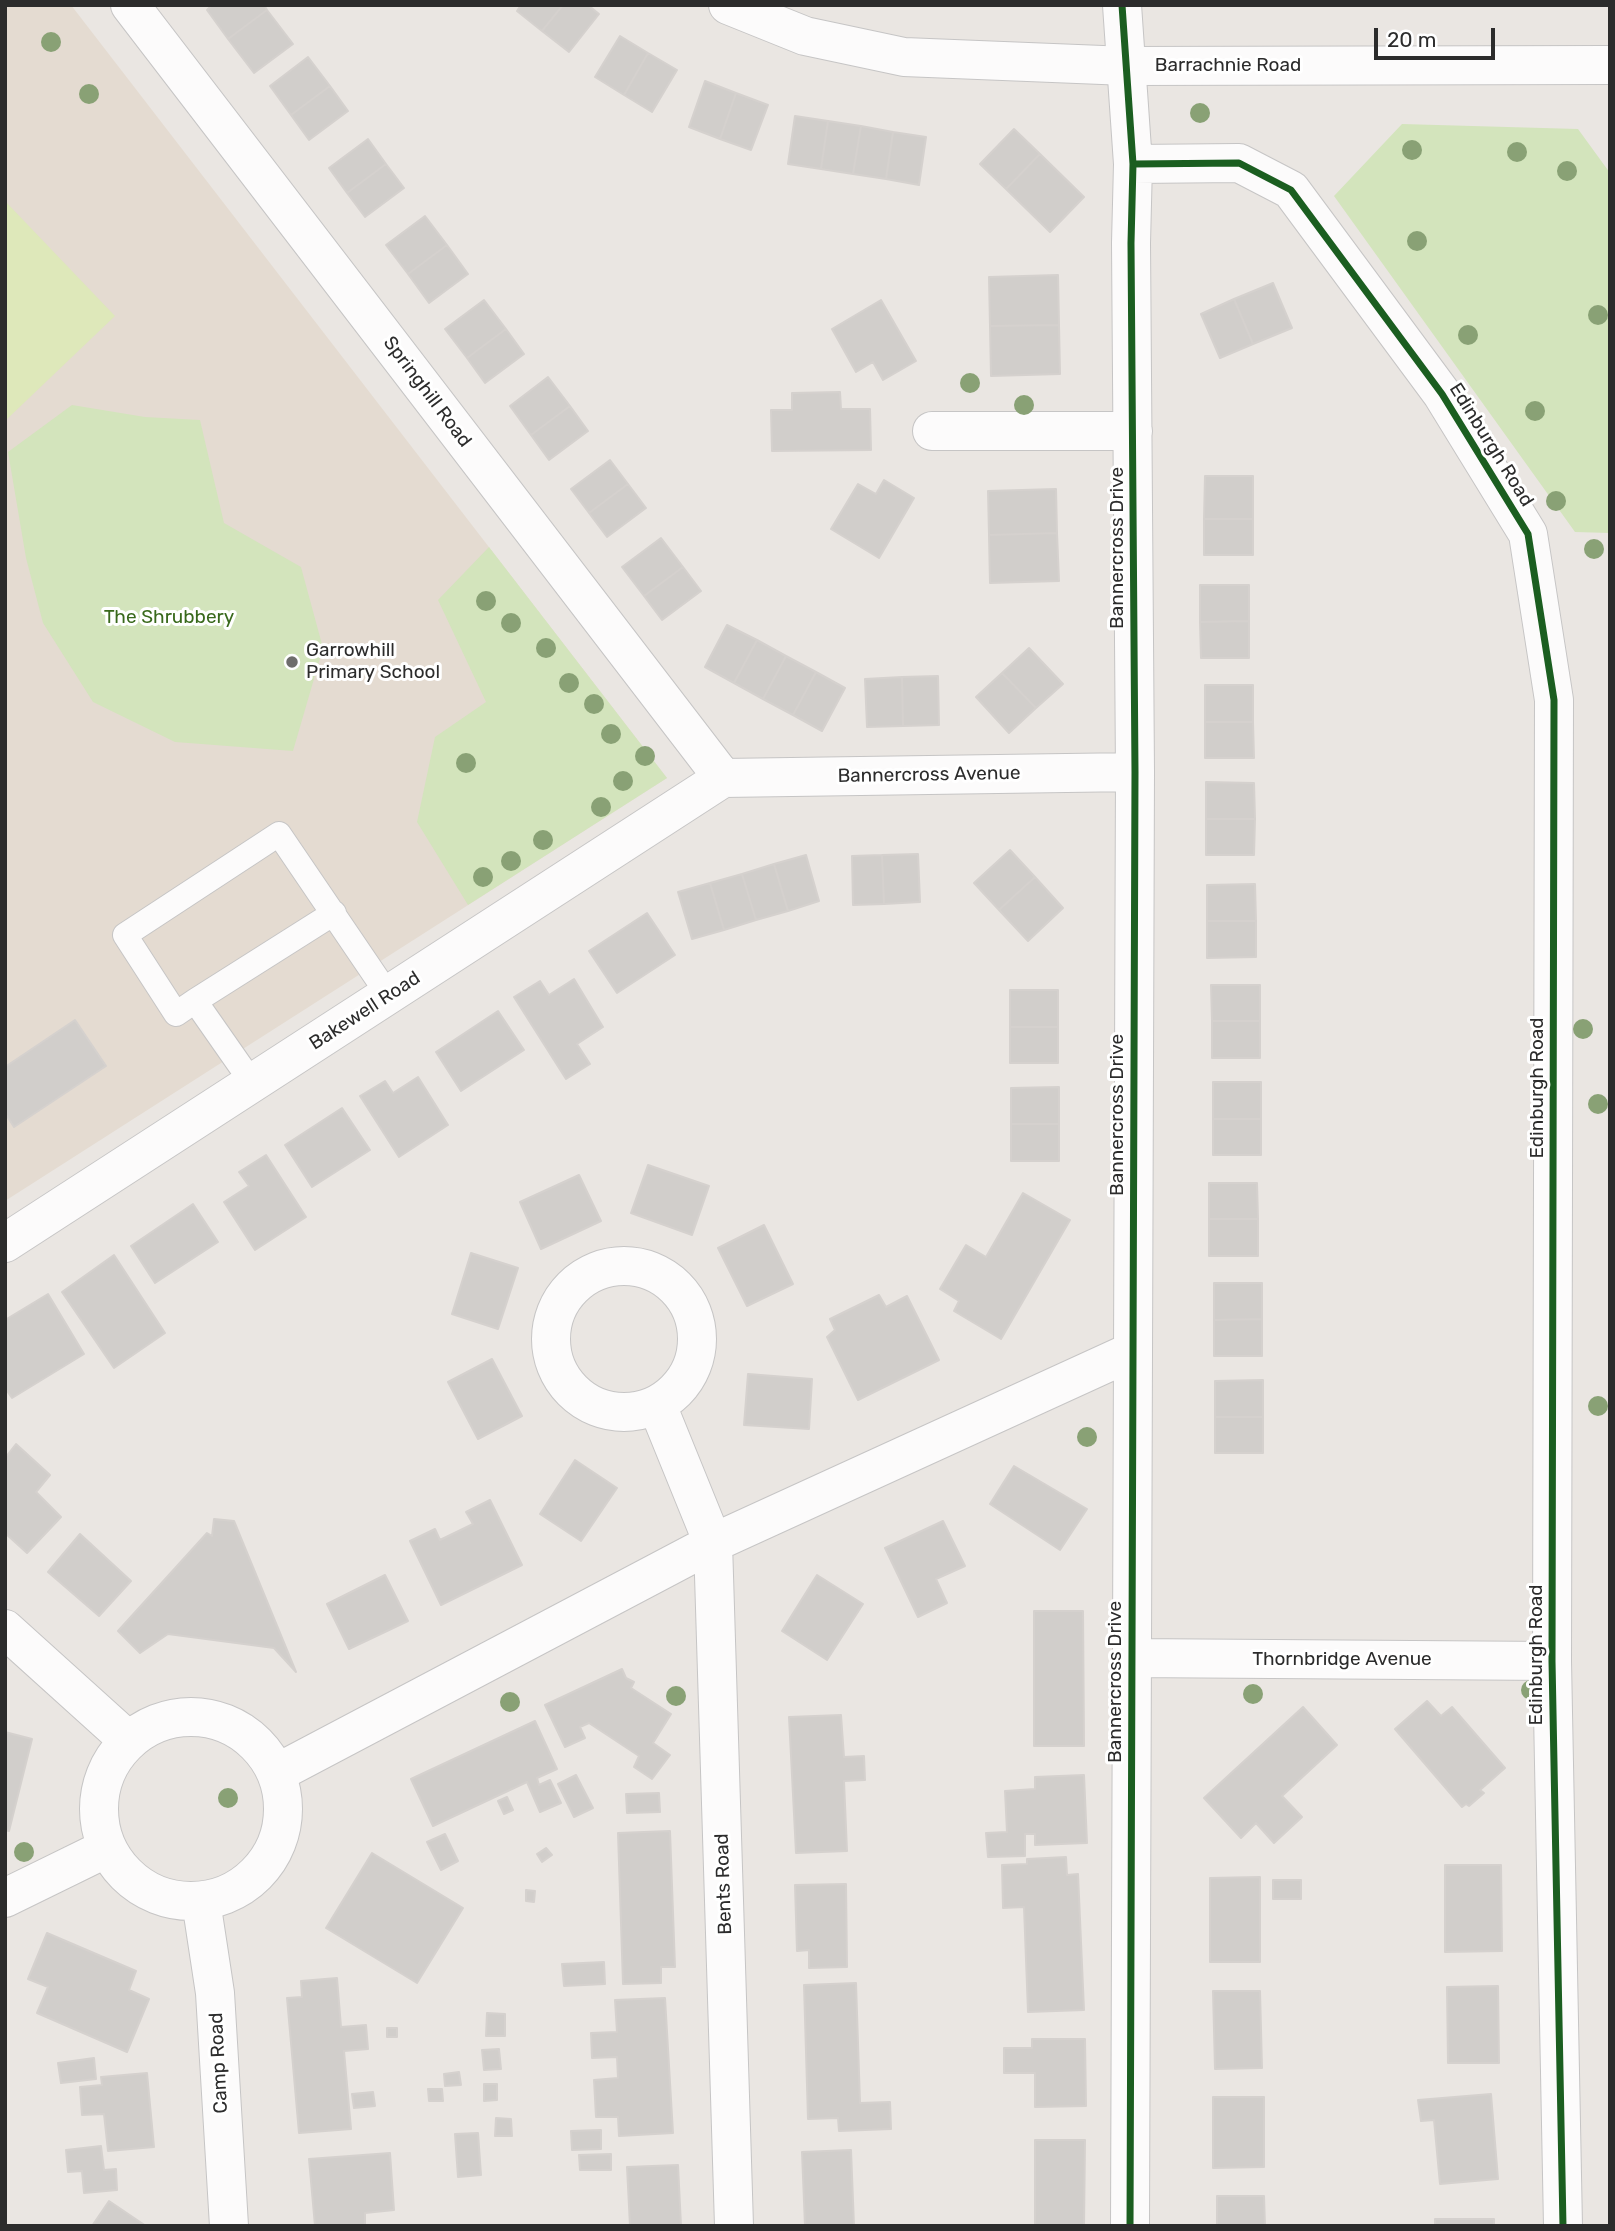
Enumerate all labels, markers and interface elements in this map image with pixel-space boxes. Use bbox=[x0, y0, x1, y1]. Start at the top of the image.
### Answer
scale bar bbox=[1377, 14, 1498, 58]
text: 20 m bbox=[1387, 27, 1436, 52]
street label: Barrachnie Road bbox=[1155, 55, 1301, 77]
street label: Springhill Road bbox=[378, 332, 476, 452]
street label: Edinburgh Road bbox=[1444, 379, 1538, 511]
street label: Bannercross Drive bbox=[1107, 467, 1129, 629]
park label: The Shrubbery bbox=[104, 607, 234, 629]
place label: Garrowhill Primary School bbox=[306, 640, 440, 684]
marker: Garrowhill Primary School bbox=[284, 654, 300, 670]
street label: Bannercross Avenue bbox=[837, 762, 1021, 788]
street label: Bakewell Road bbox=[305, 967, 425, 1055]
street label: Edinburgh Road bbox=[1527, 1017, 1549, 1159]
street label: Bannercross Drive bbox=[1107, 1034, 1129, 1196]
street label: Edinburgh Road bbox=[1526, 1584, 1548, 1726]
street label: Bannercross Drive bbox=[1105, 1601, 1127, 1763]
street label: Thornbridge Avenue bbox=[1252, 1649, 1432, 1671]
street label: Bents Road bbox=[711, 1833, 737, 1935]
street label: Camp Road bbox=[205, 2012, 233, 2114]

